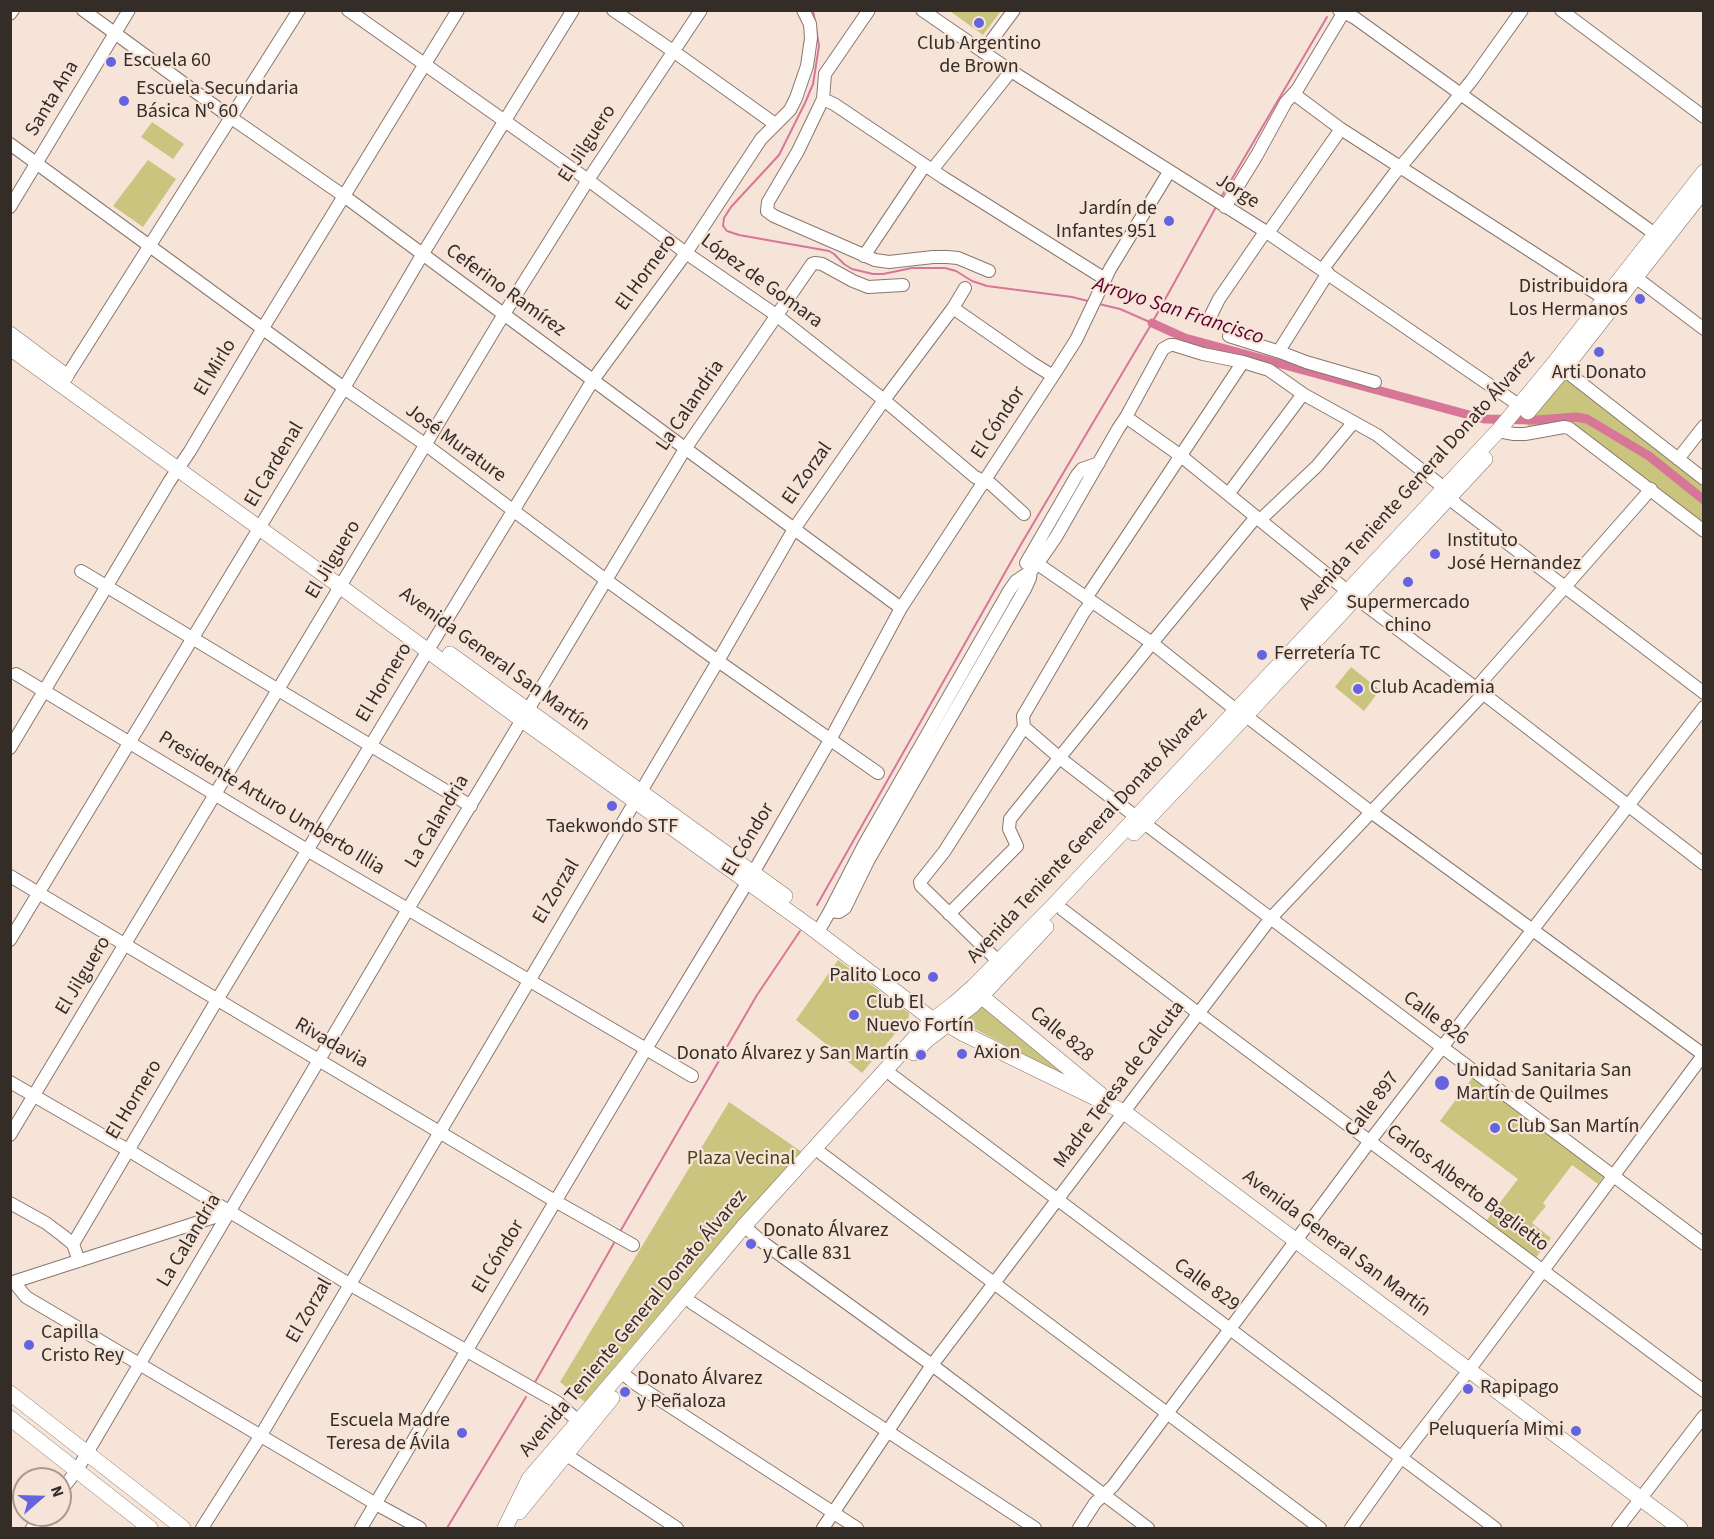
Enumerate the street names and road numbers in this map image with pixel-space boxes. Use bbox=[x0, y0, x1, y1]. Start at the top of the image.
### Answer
street label: Santa Ana bbox=[21, 57, 85, 141]
street label: El Jilguero bbox=[554, 101, 622, 187]
street label: Jorge bbox=[1211, 169, 1263, 215]
street label: El Hornero bbox=[611, 230, 683, 316]
street label: López de Gomara bbox=[695, 230, 827, 334]
street label: Ceferino Ramírez bbox=[440, 239, 570, 343]
street label: El Mirlo bbox=[190, 335, 242, 401]
street label: Avenida Teniente General Donato Álvarez bbox=[1295, 346, 1541, 616]
street label: La Calandria bbox=[652, 356, 730, 456]
street label: El Cóndor bbox=[967, 382, 1031, 464]
street label: José Murature bbox=[400, 399, 510, 489]
street label: El Cardenal bbox=[240, 418, 310, 512]
street label: El Zorzal bbox=[778, 438, 838, 510]
street label: El Jilguero bbox=[301, 516, 367, 604]
street label: Avenida General San Martín bbox=[394, 583, 594, 737]
street label: El Hornero bbox=[352, 639, 418, 727]
street label: Avenida Teniente General Donato Álvarez bbox=[963, 703, 1213, 969]
street label: Presidente Arturo Umberto Illia bbox=[153, 727, 389, 881]
street label: La Calandria bbox=[401, 771, 475, 873]
street label: El Cóndor bbox=[718, 799, 780, 881]
street label: El Zorzal bbox=[528, 855, 586, 929]
street label: El Jilguero bbox=[51, 932, 117, 1020]
street label: Calle 826 bbox=[1398, 987, 1472, 1051]
street label: Madre Teresa de Calcuta bbox=[1049, 997, 1191, 1173]
street label: Calle 828 bbox=[1024, 1002, 1098, 1068]
street label: Rivadavia bbox=[290, 1013, 372, 1075]
street label: El Hornero bbox=[102, 1056, 168, 1144]
street label: Calle 897 bbox=[1341, 1068, 1405, 1142]
street label: Carlos Alberto Baglietto bbox=[1381, 1120, 1553, 1258]
street label: Avenida General San Martín bbox=[1237, 1165, 1435, 1323]
street label: Avenida Teniente General Donato Álvarez bbox=[515, 1185, 753, 1463]
street label: La Calandria bbox=[153, 1190, 227, 1292]
street label: El Cóndor bbox=[468, 1216, 530, 1298]
street label: Calle 829 bbox=[1168, 1254, 1244, 1318]
street label: El Zorzal bbox=[282, 1274, 338, 1348]

